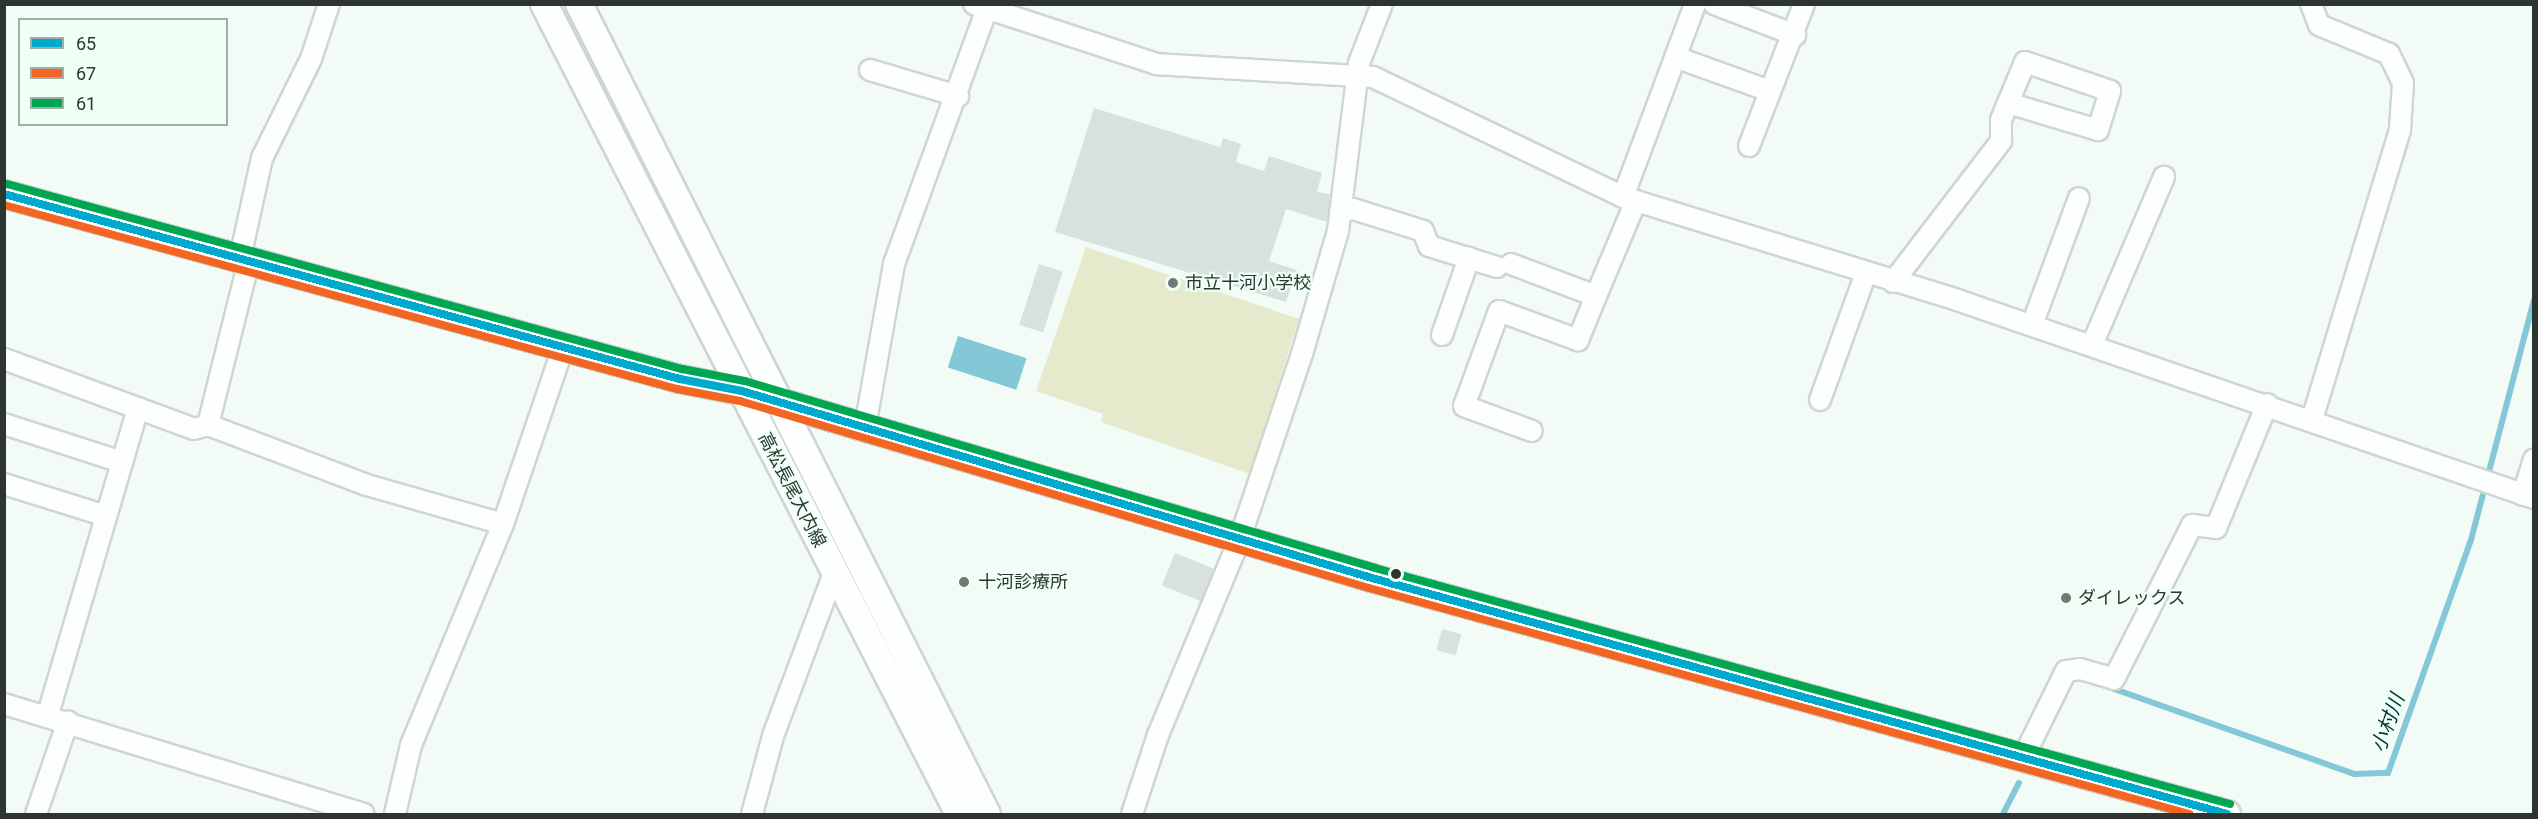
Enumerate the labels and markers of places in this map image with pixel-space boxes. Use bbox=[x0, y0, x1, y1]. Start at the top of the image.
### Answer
place label: 市立十河小学校 bbox=[1185, 272, 1311, 294]
marker: 市立十河小学校 bbox=[1166, 276, 1180, 290]
unlabelled marker bbox=[1390, 568, 1402, 580]
place label: 十河診療所 bbox=[978, 571, 1068, 593]
marker: 十河診療所 bbox=[955, 573, 973, 591]
place label: ダイレックス bbox=[2078, 587, 2186, 609]
marker: ダイレックス bbox=[2059, 591, 2073, 605]

